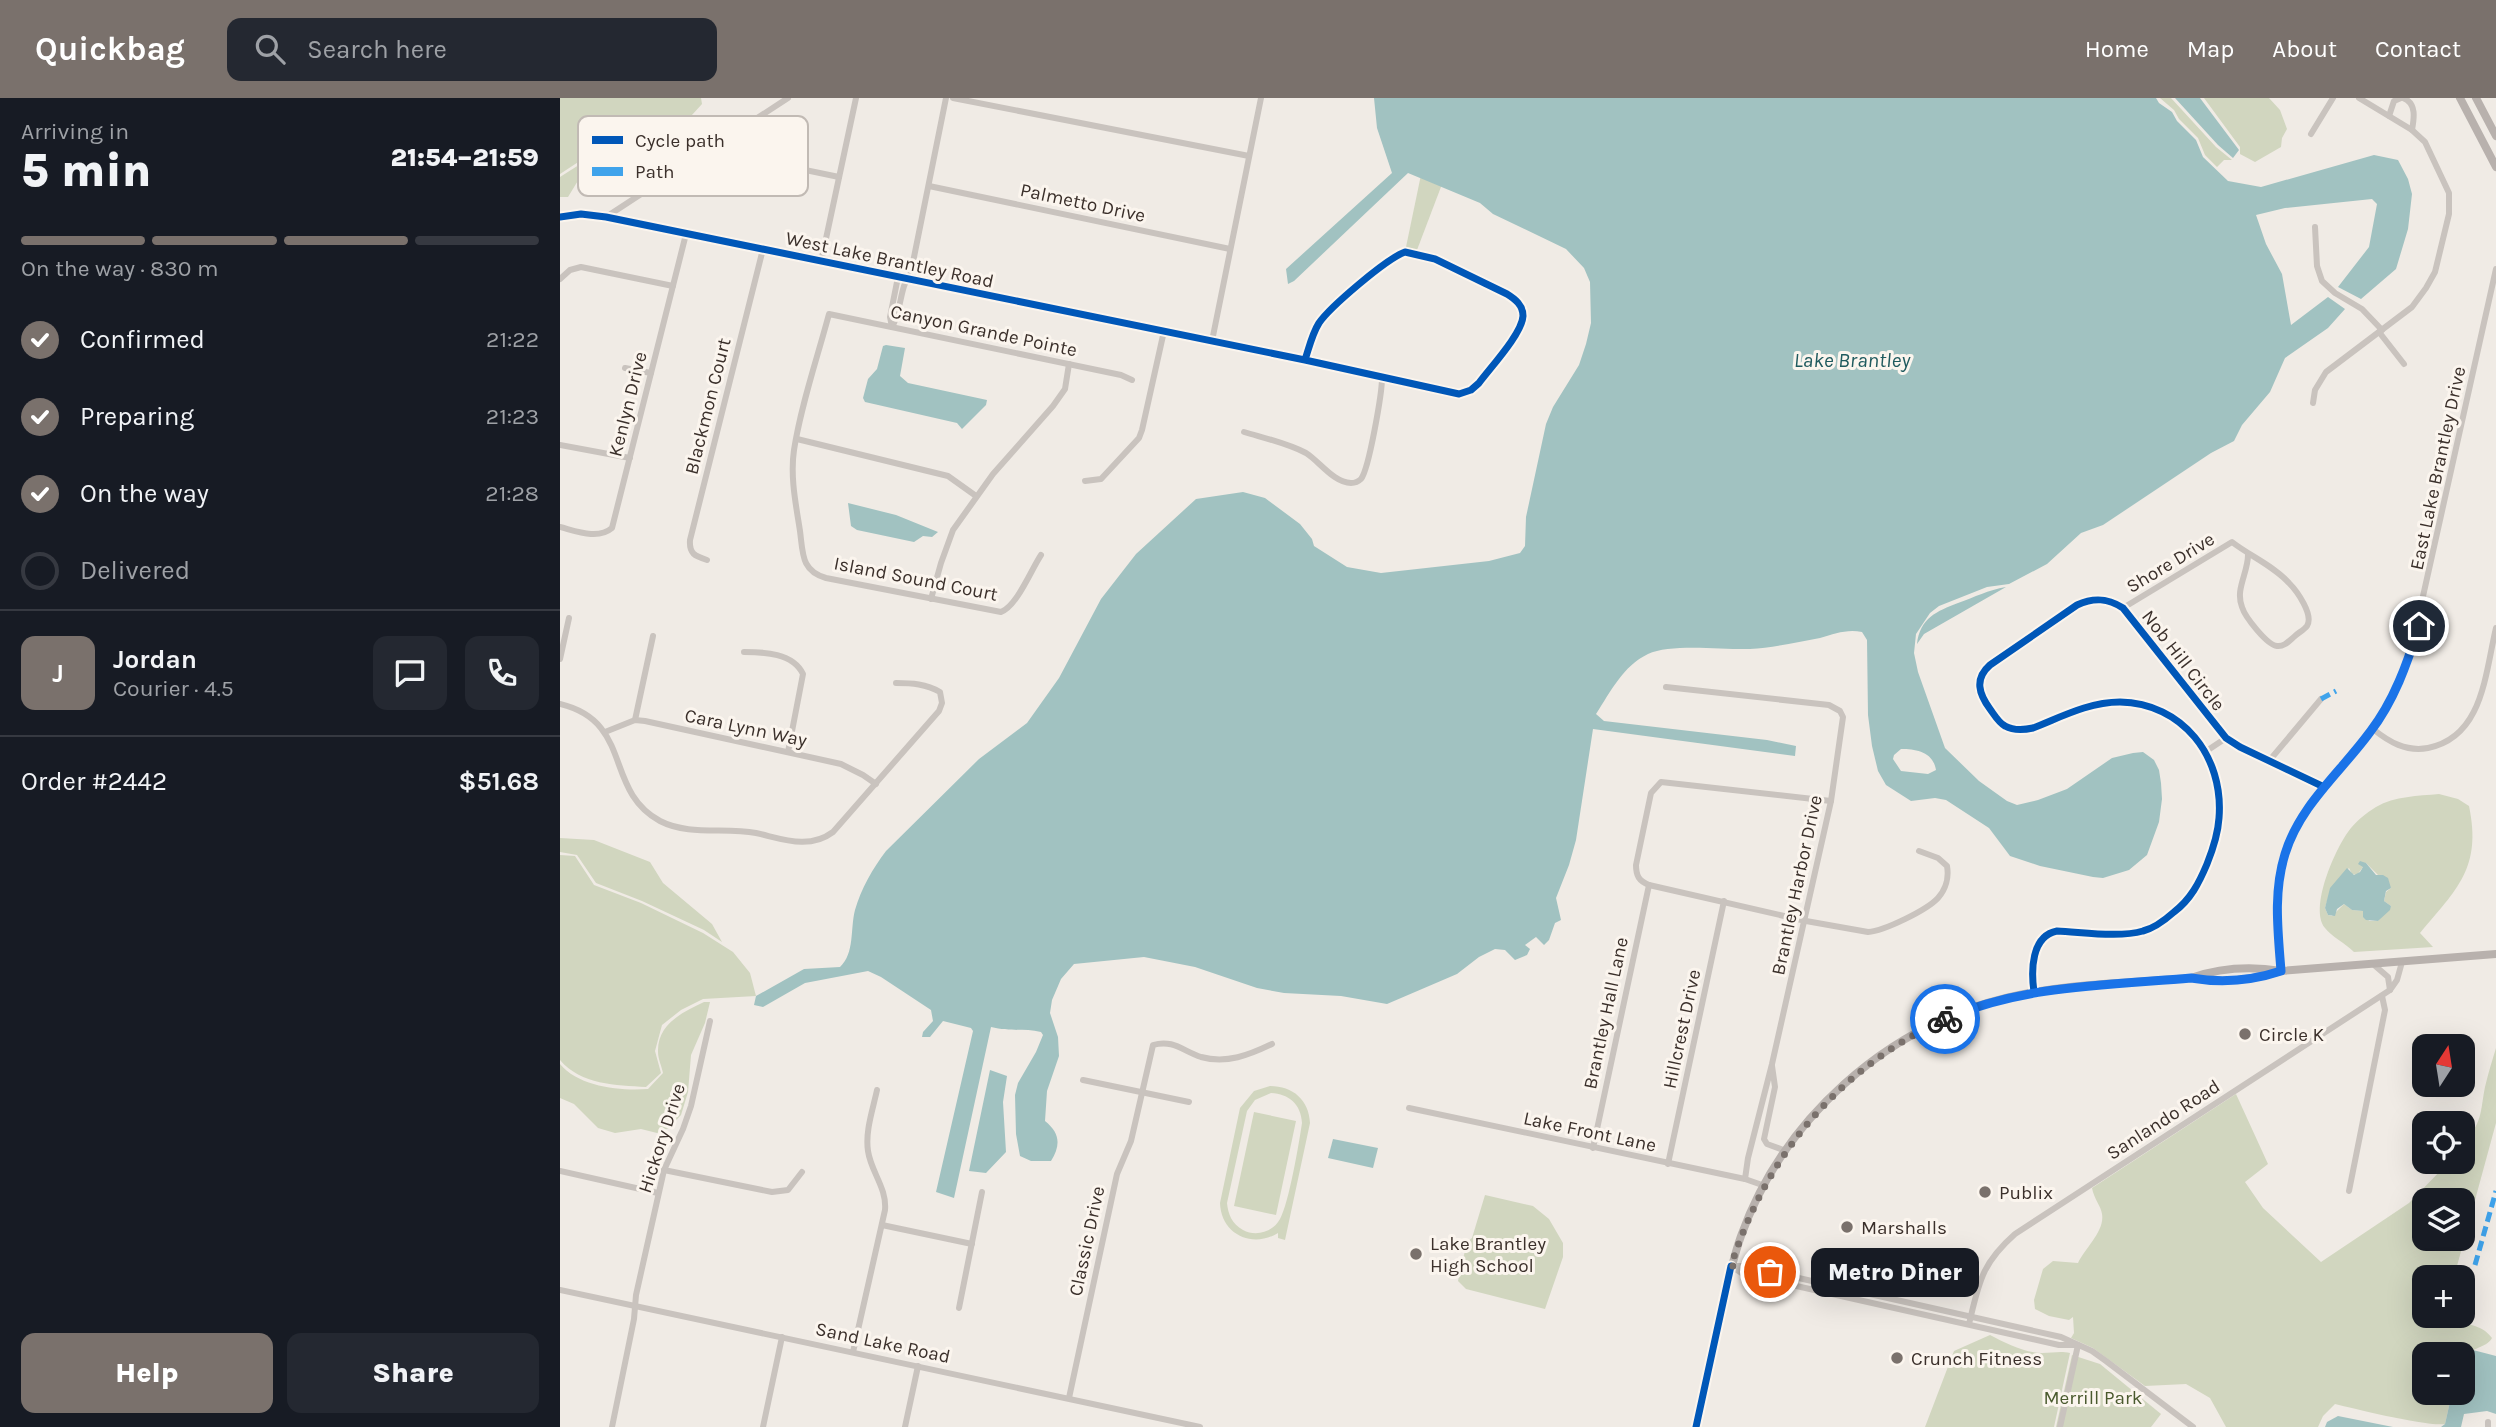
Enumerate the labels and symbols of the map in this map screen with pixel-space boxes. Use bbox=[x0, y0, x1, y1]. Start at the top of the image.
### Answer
legend bbox=[578, 116, 808, 196]
text: Cycle path bbox=[635, 130, 725, 152]
text: Path bbox=[635, 161, 675, 183]
street label: Palmetto Drive bbox=[1018, 179, 1147, 227]
street label: West Lake Brantley Road bbox=[784, 227, 996, 293]
street label: Canyon Grande Pointe bbox=[888, 300, 1079, 362]
street label: Blackmon Court bbox=[680, 336, 736, 477]
water label: Lake Brantley bbox=[1794, 348, 1911, 372]
street label: Kenlyn Drive bbox=[604, 350, 652, 459]
street label: East Lake Brantley Drive bbox=[2406, 364, 2470, 572]
street label: Shore Drive bbox=[2122, 528, 2219, 598]
street label: Island Sound Court bbox=[832, 552, 1000, 606]
pin bbox=[2389, 596, 2449, 656]
street label: Nob Hill Circle bbox=[2137, 606, 2229, 715]
street label: Cara Lynn Way bbox=[683, 704, 809, 752]
street label: Brantley Harbor Drive bbox=[1767, 793, 1827, 977]
street label: Brantley Hall Lane bbox=[1579, 935, 1633, 1091]
street label: Hillcrest Drive bbox=[1659, 968, 1705, 1091]
courier bbox=[1910, 984, 1980, 1054]
place label: Circle K bbox=[2259, 1024, 2325, 1046]
marker: Circle K bbox=[2237, 1026, 2253, 1042]
north arrow bbox=[2412, 1034, 2474, 1097]
street label: Sanlando Road bbox=[2103, 1075, 2224, 1165]
street label: Hickory Drive bbox=[634, 1081, 690, 1196]
street label: Lake Front Lane bbox=[1521, 1107, 1658, 1157]
place label: Publix bbox=[1999, 1182, 2053, 1204]
street label: Classic Drive bbox=[1065, 1184, 1109, 1298]
marker: Publix bbox=[1977, 1184, 1993, 1200]
place label: Marshalls bbox=[1861, 1217, 1947, 1239]
marker: Marshalls bbox=[1839, 1219, 1855, 1235]
place label: Lake Brantley High School bbox=[1430, 1233, 1546, 1277]
pin bbox=[1740, 1242, 1800, 1302]
marker: Lake Brantley High School bbox=[1408, 1246, 1424, 1262]
callout: Metro Diner bbox=[1812, 1248, 1980, 1296]
street label: Sand Lake Road bbox=[813, 1318, 952, 1368]
place label: Crunch Fitness bbox=[1911, 1348, 2042, 1370]
marker: Crunch Fitness bbox=[1889, 1350, 1905, 1366]
park label: Merrill Park bbox=[2044, 1387, 2143, 1409]

